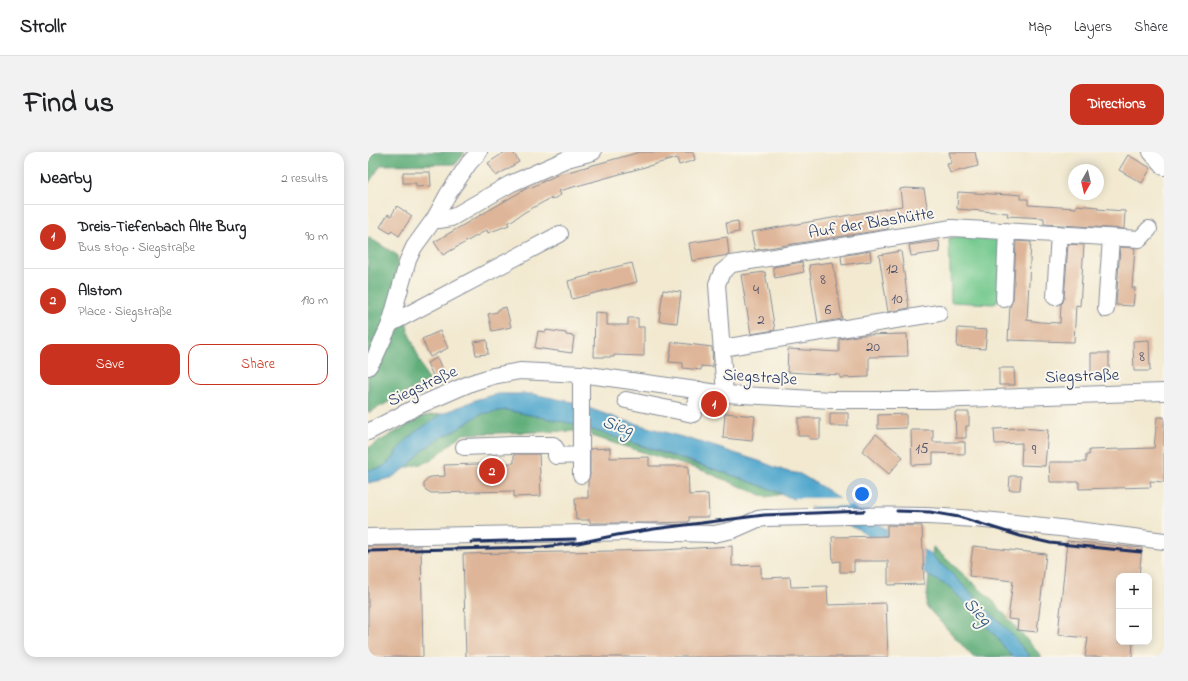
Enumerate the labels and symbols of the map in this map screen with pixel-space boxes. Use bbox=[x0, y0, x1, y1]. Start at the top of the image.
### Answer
north arrow bbox=[1068, 164, 1104, 200]
street label: Auf der Blashütte bbox=[807, 201, 936, 246]
house number: 12 bbox=[886, 258, 899, 280]
house number: 8 bbox=[820, 269, 826, 291]
house number: 4 bbox=[753, 279, 759, 301]
house number: 10 bbox=[891, 288, 903, 310]
house number: 6 bbox=[825, 299, 832, 321]
house number: 2 bbox=[757, 309, 765, 331]
house number: 20 bbox=[866, 336, 880, 358]
house number: 8 bbox=[1139, 346, 1145, 368]
street label: Siegstraße bbox=[384, 359, 463, 415]
street label: Siegstraße bbox=[722, 362, 798, 395]
street label: Siegstraße bbox=[1044, 363, 1120, 392]
pin: 1 bbox=[701, 389, 727, 419]
water label: Sieg bbox=[599, 410, 637, 444]
house number: 15 bbox=[915, 438, 929, 460]
house number: 9 bbox=[1032, 439, 1037, 461]
pin: 2 bbox=[479, 456, 505, 486]
your location bbox=[852, 484, 872, 504]
water label: Sieg bbox=[956, 592, 997, 633]

